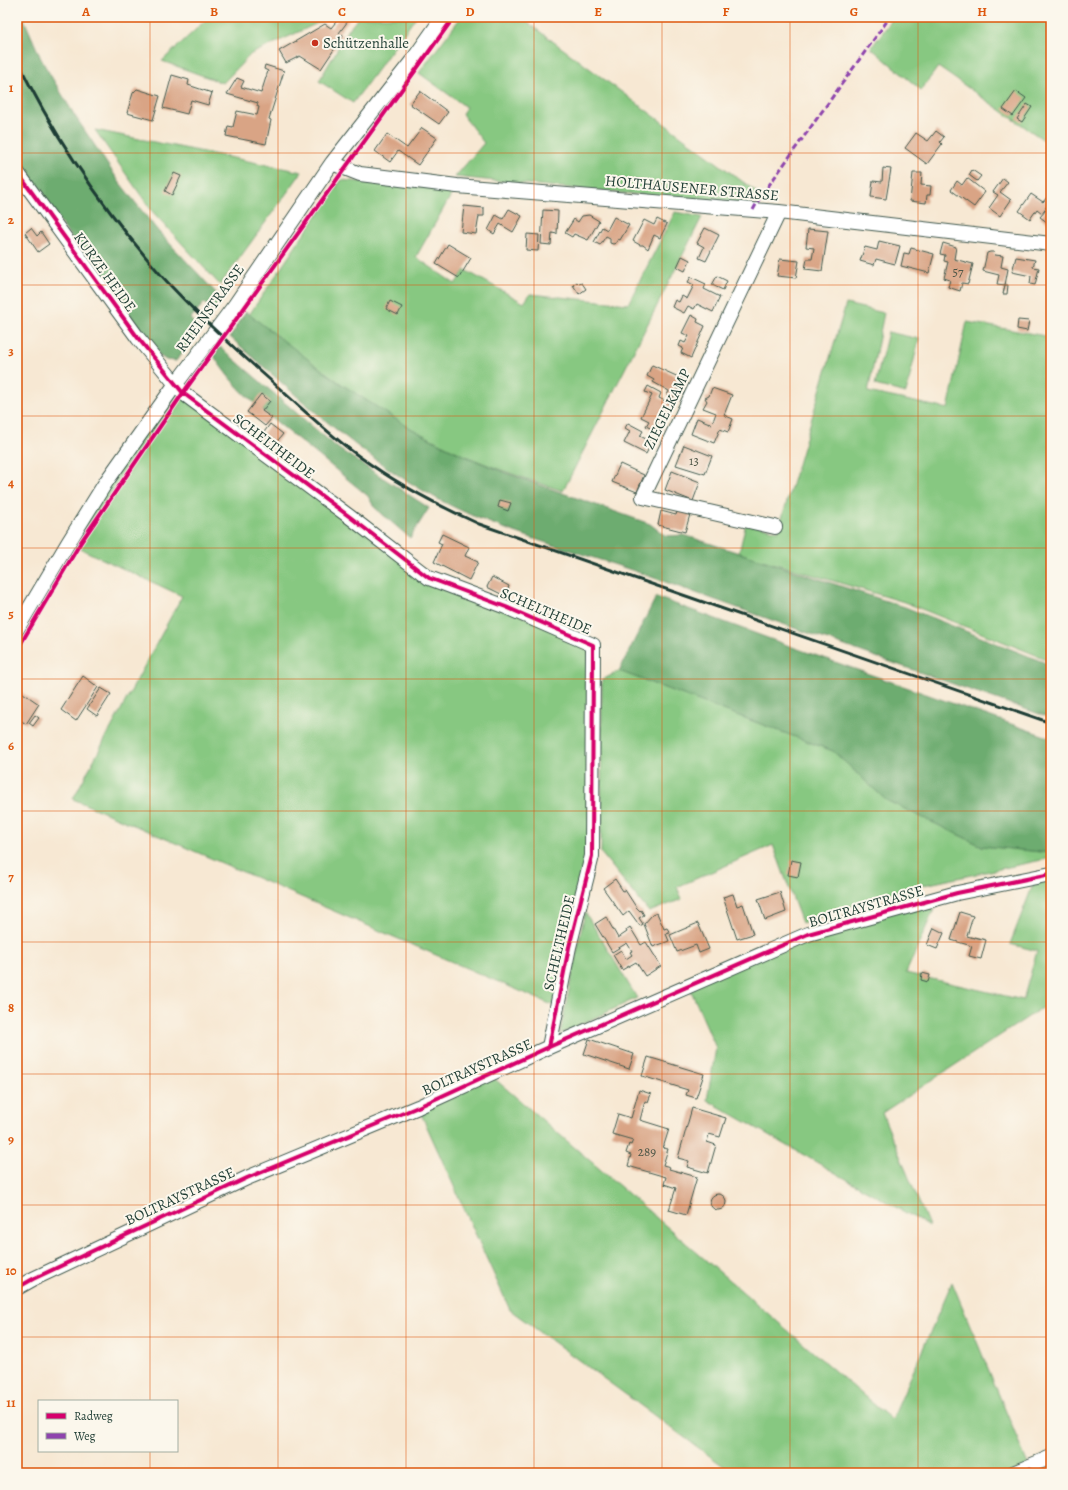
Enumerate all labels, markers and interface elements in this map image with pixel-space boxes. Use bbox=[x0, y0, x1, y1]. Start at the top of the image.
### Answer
text: A bbox=[81, 3, 91, 20]
text: B bbox=[210, 3, 218, 20]
text: C bbox=[338, 3, 346, 20]
text: D bbox=[465, 3, 475, 20]
text: E bbox=[594, 3, 602, 20]
text: F bbox=[723, 3, 730, 20]
text: G bbox=[850, 3, 858, 20]
text: H bbox=[977, 3, 987, 20]
place label: Schützenhalle bbox=[323, 33, 409, 53]
marker: Schützenhalle bbox=[310, 38, 320, 48]
text: 1 bbox=[9, 79, 14, 96]
street label: HOLTHAUSENER STRASSE bbox=[604, 170, 780, 206]
text: 2 bbox=[8, 211, 15, 228]
street label: KURZE HEIDE bbox=[69, 228, 141, 316]
street label: RHEINSTRASSE bbox=[171, 260, 249, 356]
house number: 57 bbox=[952, 263, 964, 280]
text: 3 bbox=[8, 342, 14, 359]
street label: ZIEGELKAMP bbox=[639, 365, 695, 453]
street label: SCHELTHEIDE bbox=[229, 409, 319, 483]
house number: 13 bbox=[689, 452, 699, 469]
text: 4 bbox=[8, 474, 14, 491]
street label: SCHELTHEIDE bbox=[497, 583, 595, 639]
text: 5 bbox=[8, 605, 14, 622]
text: 6 bbox=[8, 737, 14, 754]
text: 7 bbox=[8, 868, 14, 885]
street label: BOLTRAYSTRASSE bbox=[806, 880, 926, 932]
street label: SCHELTHEIDE bbox=[538, 893, 580, 993]
text: 8 bbox=[8, 999, 14, 1016]
street label: BOLTRAYSTRASSE bbox=[419, 1034, 535, 1100]
text: 9 bbox=[8, 1131, 14, 1148]
house number: 289 bbox=[638, 1143, 656, 1160]
street label: BOLTRAYSTRASSE bbox=[122, 1162, 238, 1230]
text: 10 bbox=[5, 1262, 17, 1279]
text: 11 bbox=[6, 1394, 16, 1411]
legend bbox=[38, 1400, 178, 1452]
text: Radweg bbox=[74, 1408, 113, 1424]
text: Weg bbox=[73, 1428, 96, 1444]

